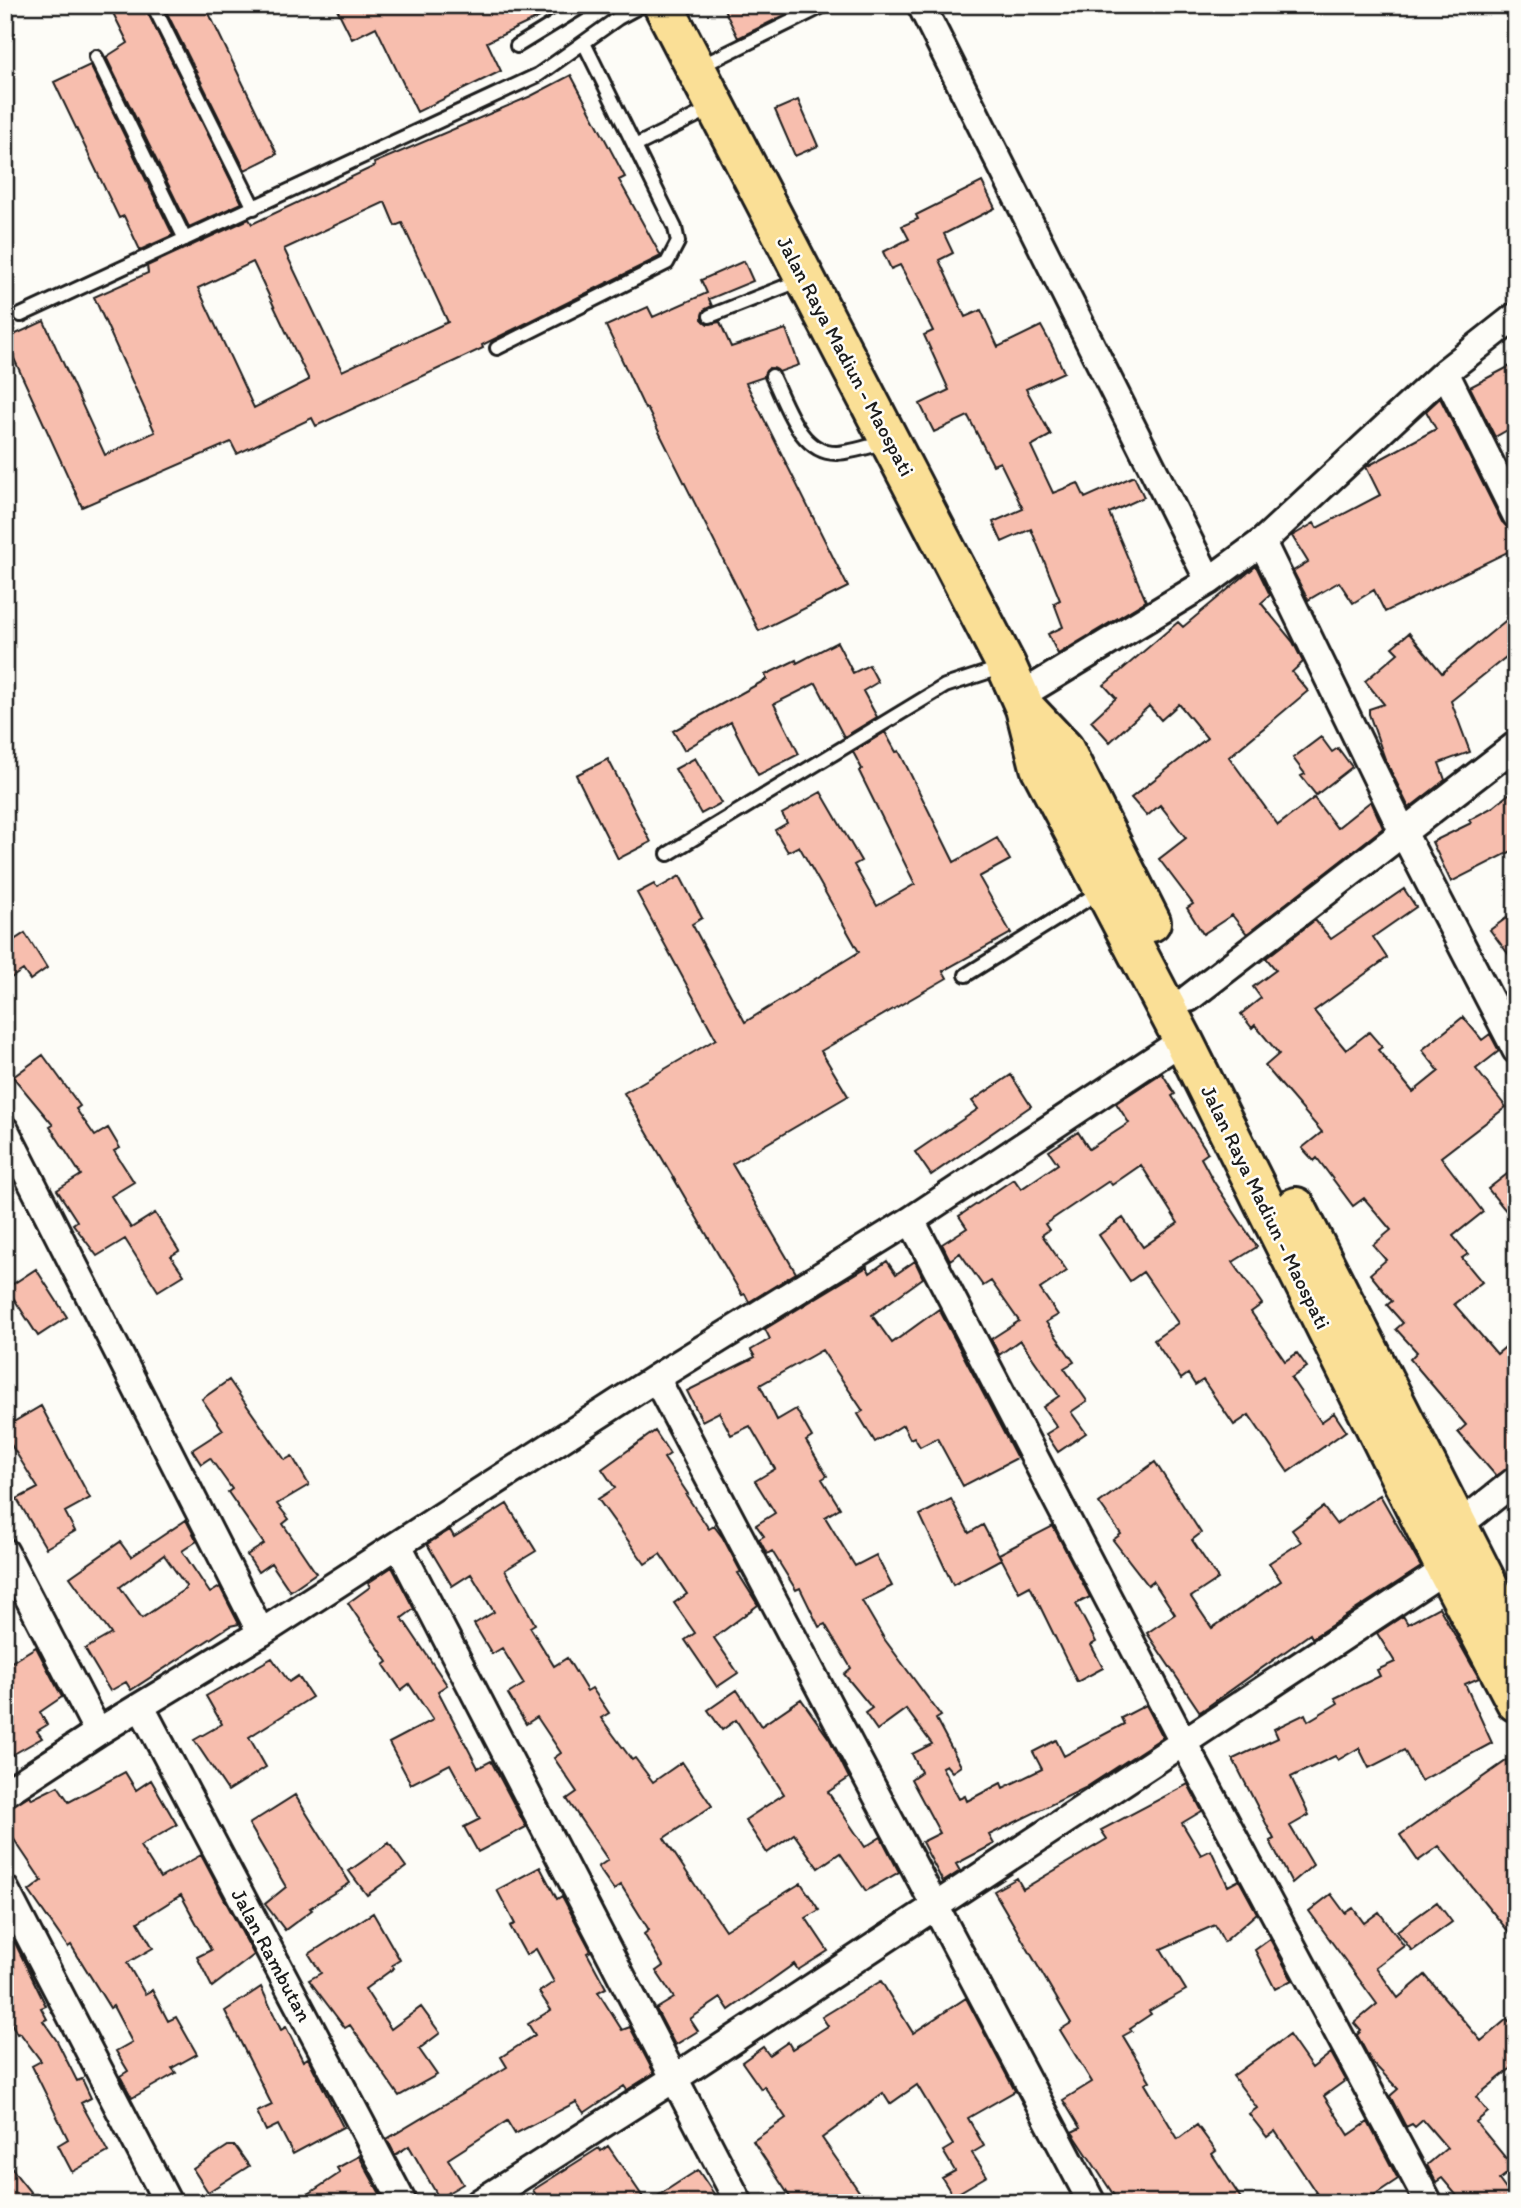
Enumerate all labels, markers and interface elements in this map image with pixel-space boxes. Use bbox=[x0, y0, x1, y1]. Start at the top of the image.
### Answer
street label: Jalan Raya Madiun - Maospati bbox=[772, 232, 920, 480]
street label: Jalan Raya Madiun - Maospati bbox=[1196, 1081, 1336, 1333]
street label: Jalan Rambutan bbox=[226, 1884, 318, 2026]

